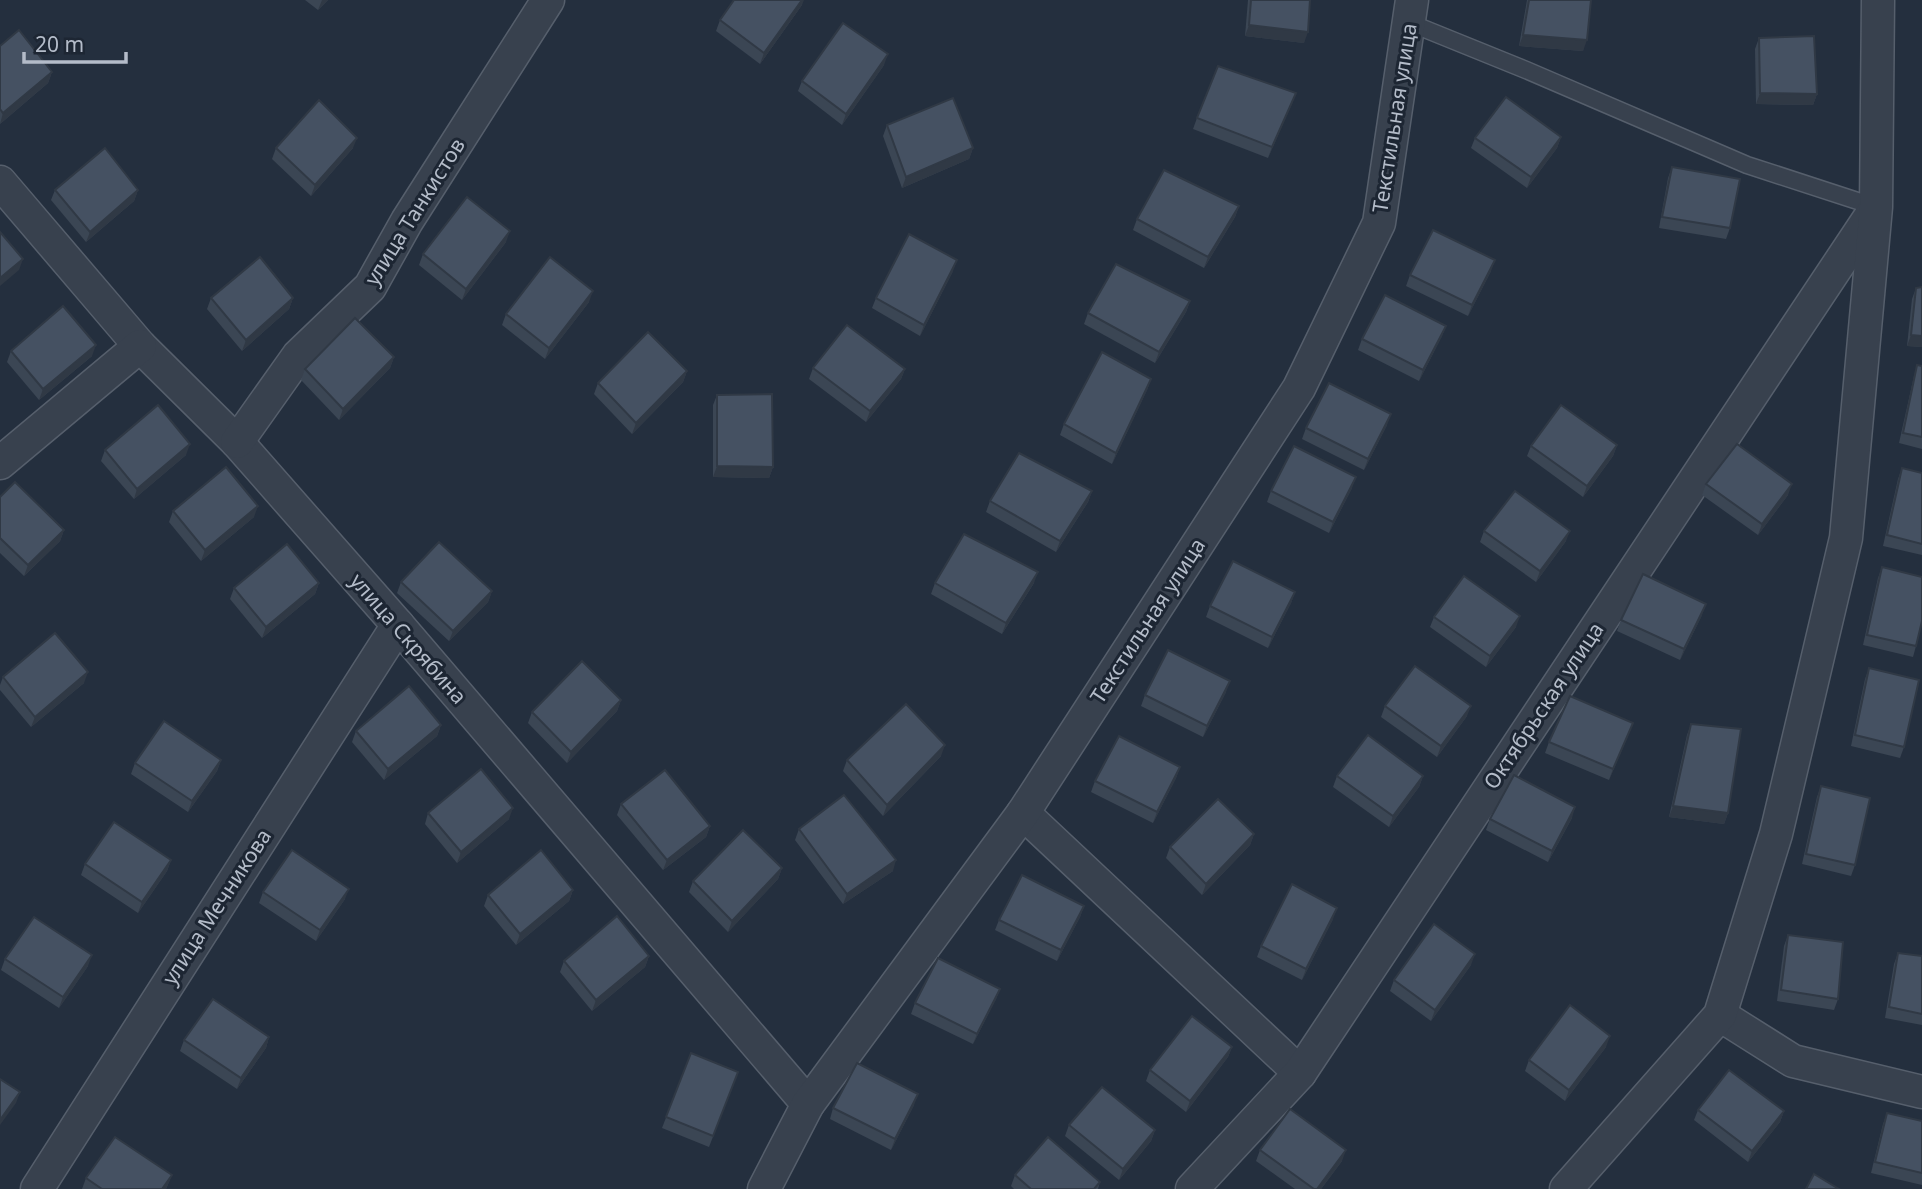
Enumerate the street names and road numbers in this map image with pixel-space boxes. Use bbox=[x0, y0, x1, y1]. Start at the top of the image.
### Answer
street label: Текстильная улица bbox=[1365, 21, 1423, 215]
street label: улица Танкистов bbox=[358, 132, 471, 290]
street label: Текстильная улица bbox=[1083, 532, 1211, 708]
street label: улица Скрябина bbox=[344, 567, 473, 710]
street label: Октябрьская улица bbox=[1477, 617, 1609, 794]
street label: улица Мечникова bbox=[155, 823, 277, 990]

